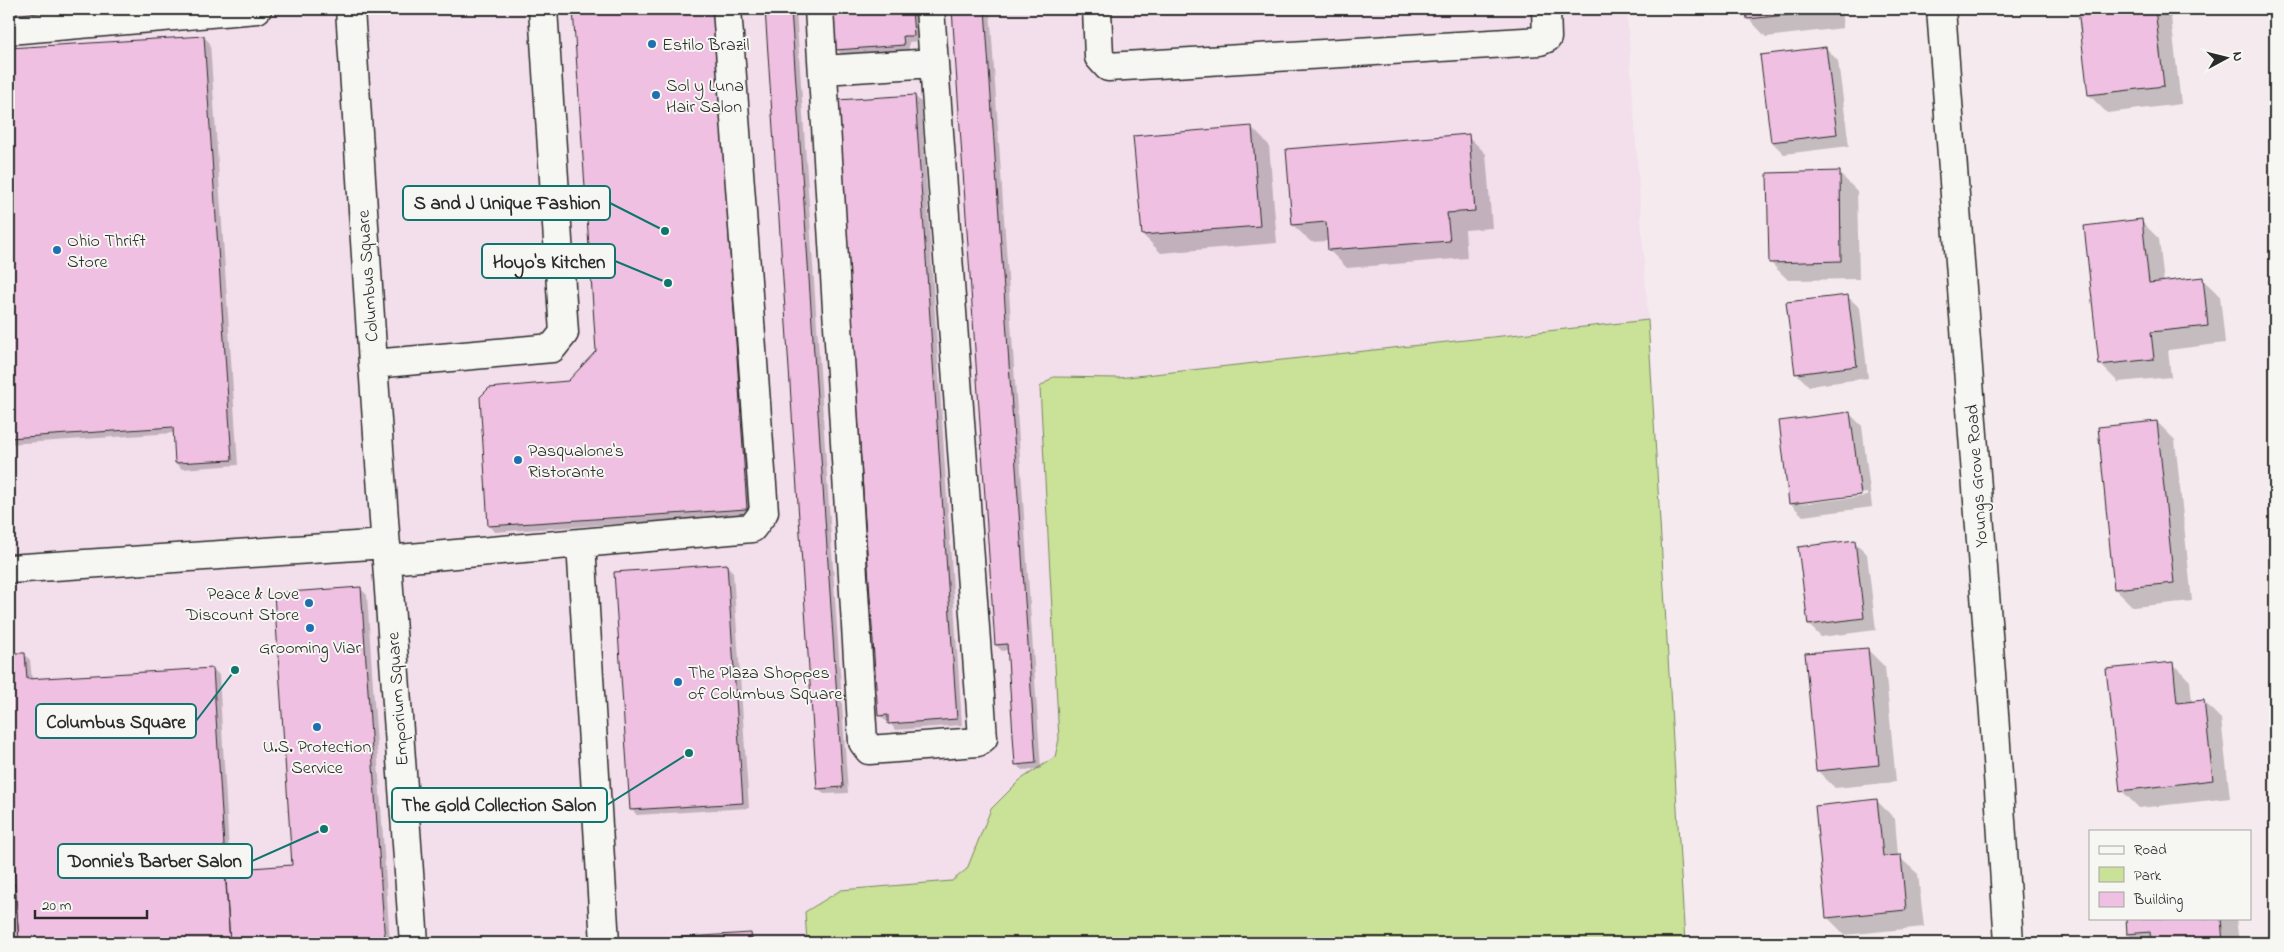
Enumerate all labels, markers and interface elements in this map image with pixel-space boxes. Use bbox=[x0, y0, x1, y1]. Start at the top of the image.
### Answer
north arrow bbox=[2202, 32, 2252, 82]
place label: Estilo Brazil bbox=[662, 33, 749, 59]
marker: Estilo Brazil bbox=[646, 38, 658, 50]
text: N bbox=[2226, 51, 2248, 63]
place label: Sol y Luna Hair Salon bbox=[666, 74, 744, 121]
marker: Sol y Luna Hair Salon bbox=[650, 89, 662, 101]
callout: S and J Unique Fashion bbox=[403, 186, 610, 220]
text: S and J Unique Fashion bbox=[414, 191, 600, 218]
street label: Columbus Square bbox=[351, 208, 387, 343]
place label: Ohio Thrift Store bbox=[67, 229, 146, 276]
marker: Ohio Thrift Store bbox=[51, 244, 63, 256]
callout: Hoyo's Kitchen bbox=[482, 244, 615, 278]
text: Hoyo's Kitchen bbox=[493, 250, 605, 279]
street label: Youngs Grove Road bbox=[1960, 403, 1997, 548]
place label: Pasqualone's Ristorante bbox=[528, 439, 624, 486]
marker: Pasqualone's Ristorante bbox=[512, 454, 524, 466]
place label: Peace & Love Discount Store bbox=[185, 582, 300, 629]
marker: Peace & Love Discount Store bbox=[303, 597, 315, 609]
marker: Grooming Viar bbox=[304, 622, 316, 634]
street label: Emporium Square bbox=[381, 630, 417, 767]
place label: Grooming Viar bbox=[259, 636, 362, 663]
place label: The Plaza Shoppes of Columbus Square bbox=[688, 661, 843, 708]
marker: The Plaza Shoppes of Columbus Square bbox=[672, 676, 684, 688]
callout: Columbus Square bbox=[36, 704, 196, 738]
text: Columbus Square bbox=[46, 710, 186, 737]
marker: U.S. Protection Service bbox=[311, 721, 323, 733]
place label: U.S. Protection Service bbox=[263, 735, 371, 782]
callout: The Gold Collection Salon bbox=[392, 788, 607, 822]
text: The Gold Collection Salon bbox=[402, 793, 596, 820]
legend bbox=[2089, 830, 2252, 920]
text: Road bbox=[2134, 839, 2167, 861]
callout: Donnie's Barber Salon bbox=[58, 844, 252, 878]
text: Donnie's Barber Salon bbox=[67, 849, 242, 876]
text: Park bbox=[2134, 865, 2162, 887]
scale bar bbox=[35, 887, 148, 919]
text: Building bbox=[2133, 889, 2183, 912]
text: 20 m bbox=[42, 895, 72, 917]

